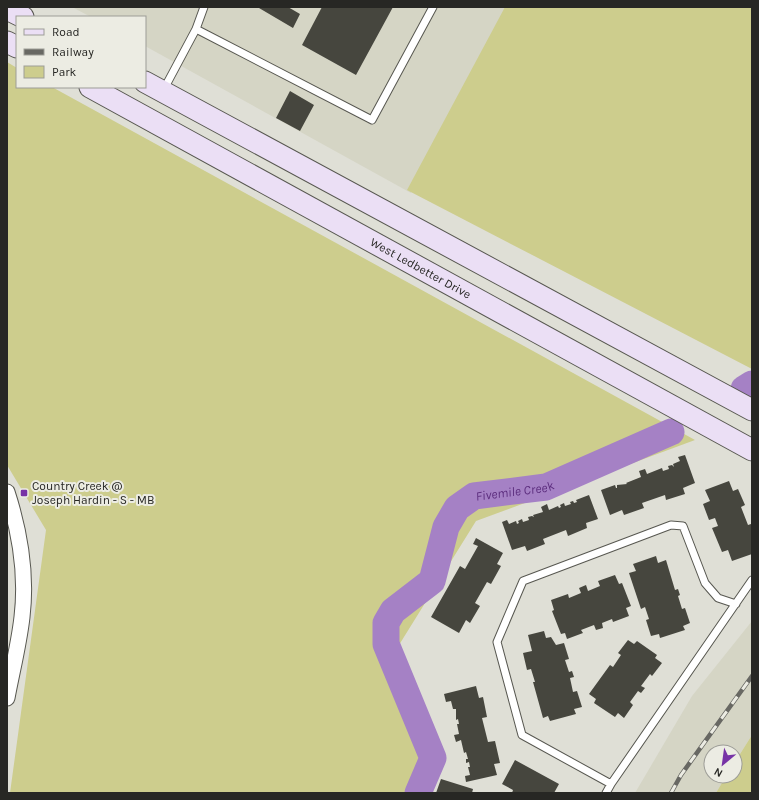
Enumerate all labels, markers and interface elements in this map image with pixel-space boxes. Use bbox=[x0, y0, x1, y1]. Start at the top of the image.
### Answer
legend bbox=[16, 16, 146, 88]
text: Road bbox=[52, 25, 80, 39]
text: Railway bbox=[52, 45, 94, 59]
text: Park bbox=[52, 65, 77, 79]
street label: West Ledbetter Drive bbox=[368, 235, 473, 302]
water label: Fivemile Creek bbox=[475, 477, 556, 503]
place label: Country Creek @ Joseph Hardin - S - MB bbox=[32, 479, 155, 507]
marker: Country Creek @ Joseph Hardin - S - MB bbox=[19, 488, 29, 498]
north arrow bbox=[703, 744, 743, 784]
text: N bbox=[712, 765, 725, 780]

